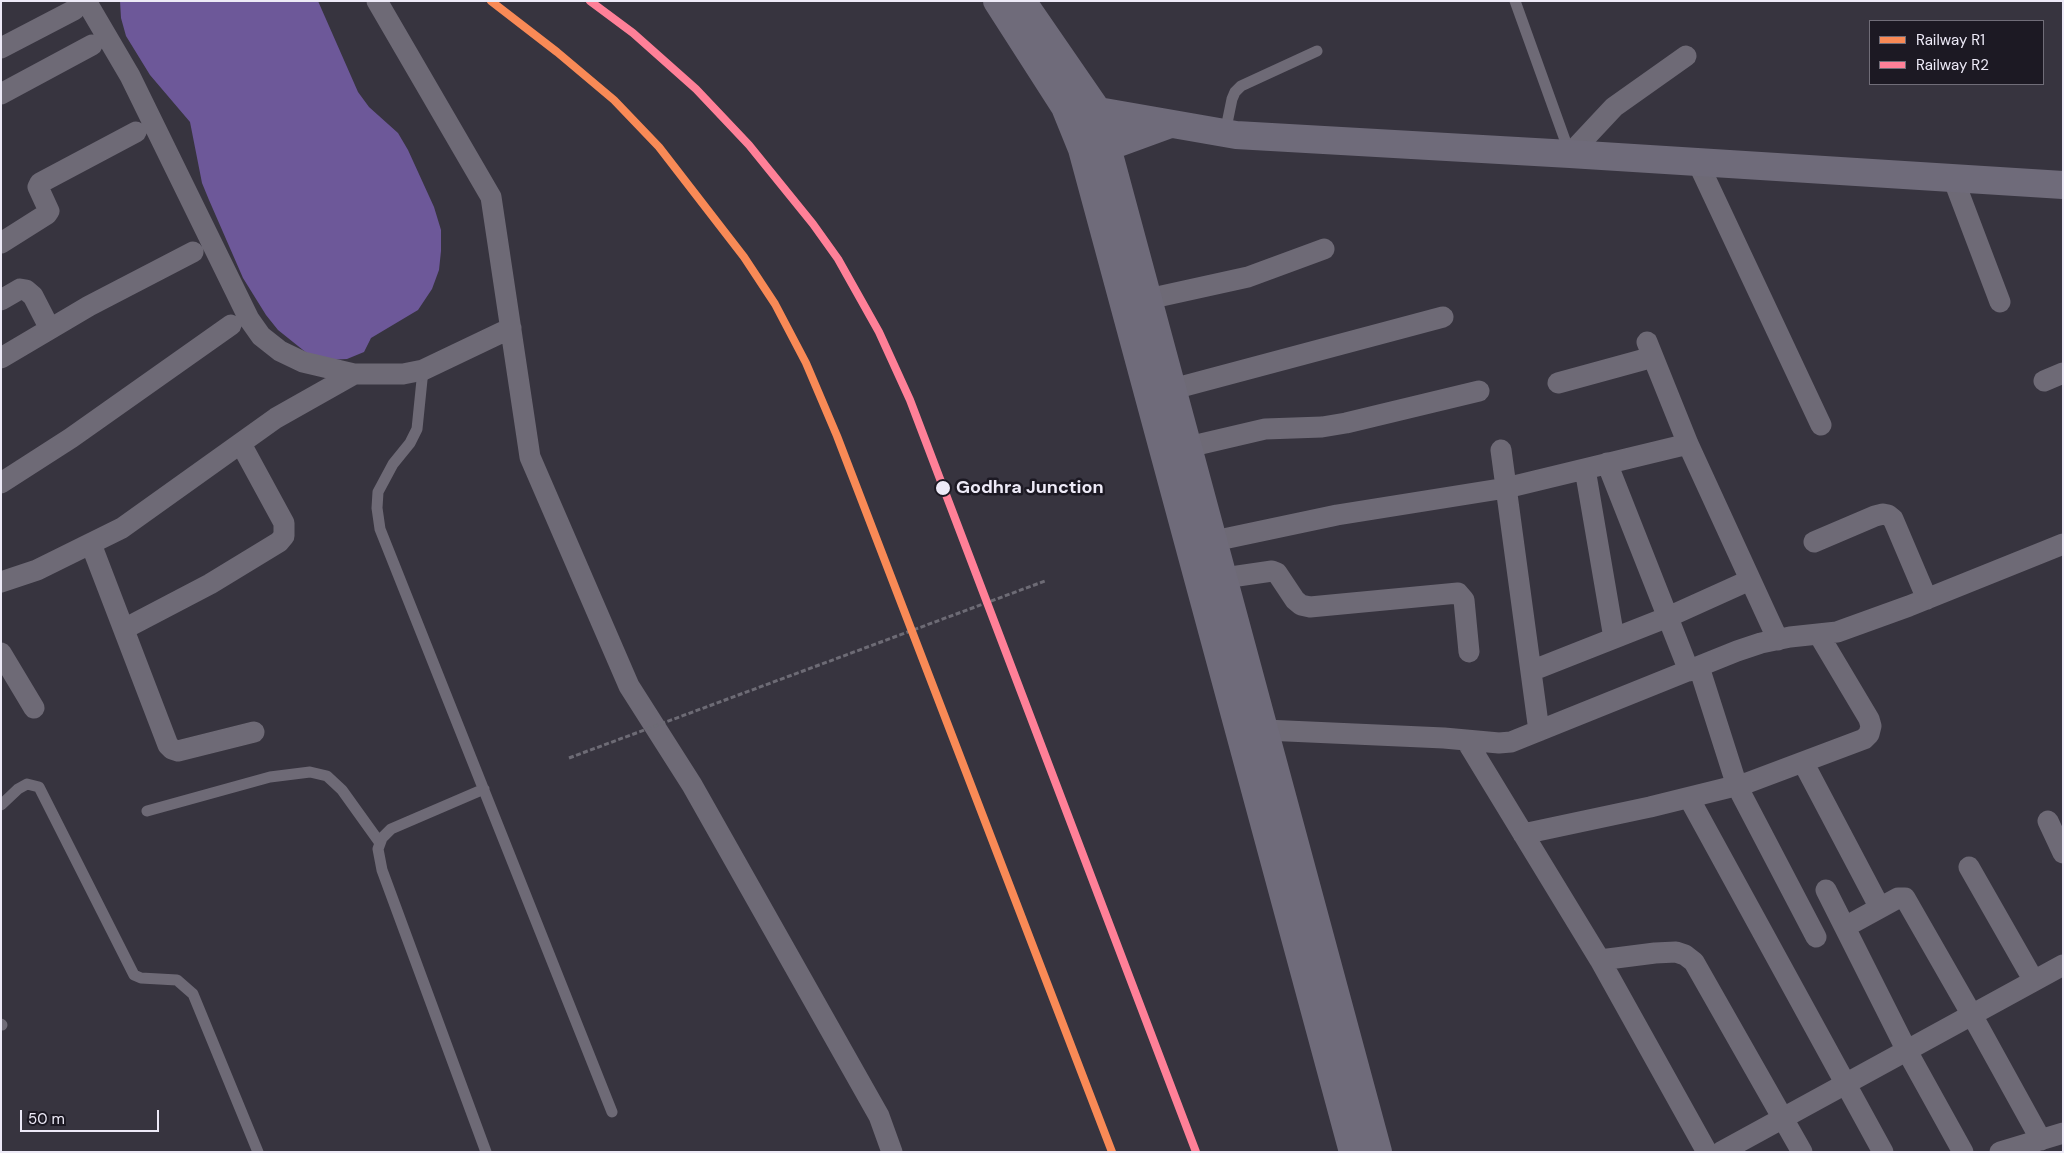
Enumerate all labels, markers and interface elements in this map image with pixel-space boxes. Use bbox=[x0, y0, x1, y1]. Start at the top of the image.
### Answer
legend bbox=[1869, 20, 2044, 85]
text: Railway R1 bbox=[1916, 30, 1985, 50]
text: Railway R2 bbox=[1916, 55, 1989, 75]
place label: Godhra Junction bbox=[956, 477, 1104, 499]
marker: Godhra Junction bbox=[934, 479, 952, 497]
scale bar bbox=[22, 1100, 161, 1132]
text: 50 m bbox=[28, 1109, 65, 1129]

